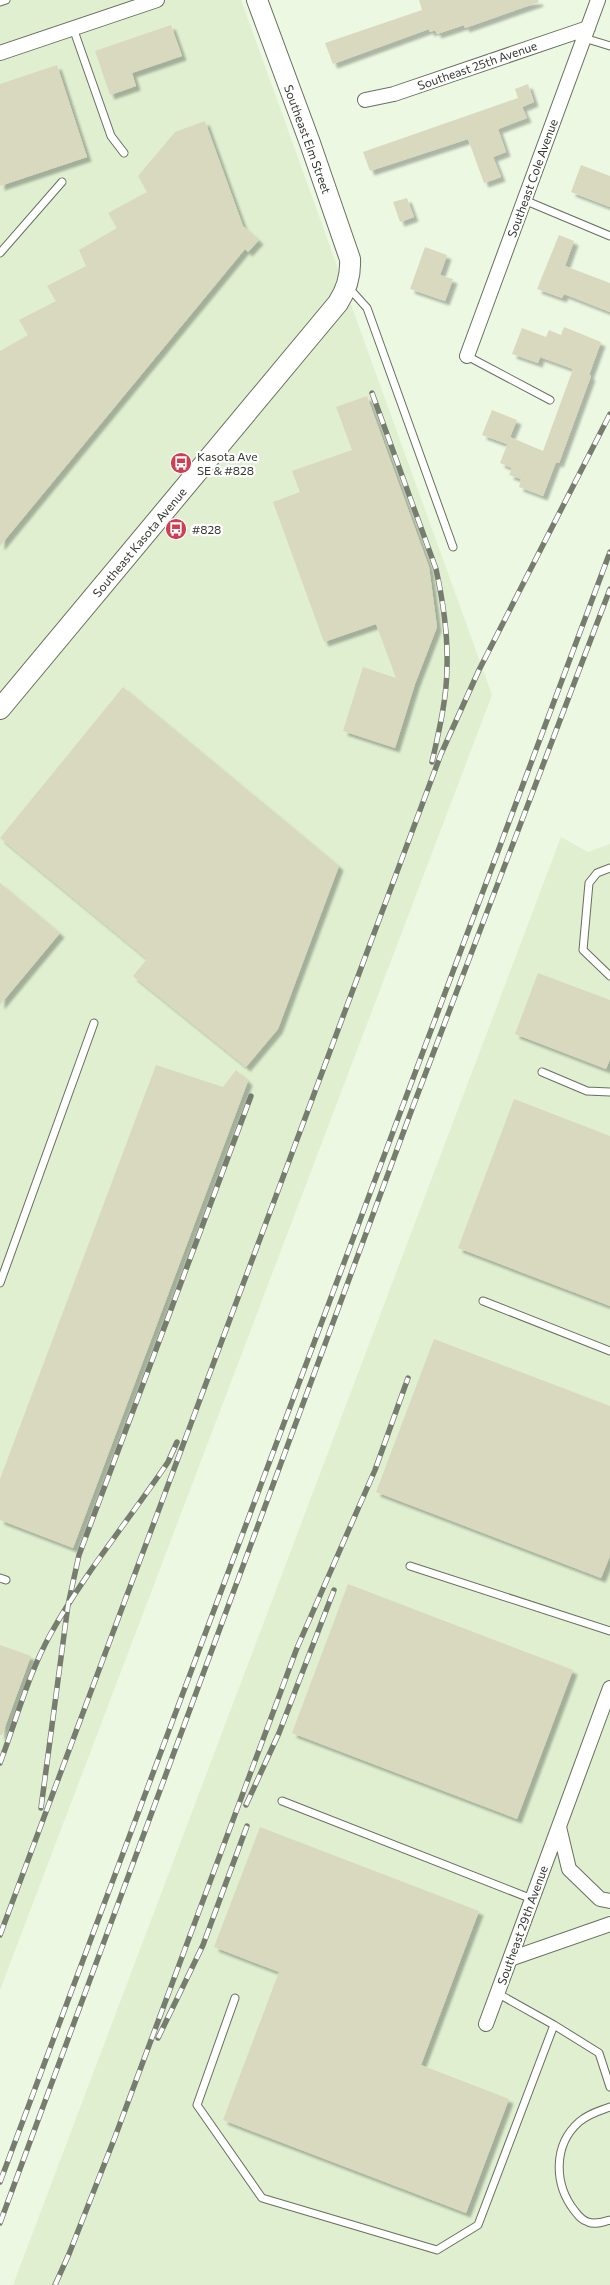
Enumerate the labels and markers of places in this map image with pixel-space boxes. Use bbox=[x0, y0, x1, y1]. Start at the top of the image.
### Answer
place label: Kasota Ave SE & #828 bbox=[197, 449, 257, 477]
bus stop icon: Kasota Ave SE & #828 bbox=[169, 451, 193, 475]
bus stop icon: #828 bbox=[164, 517, 188, 541]
place label: #828 bbox=[192, 522, 221, 536]

